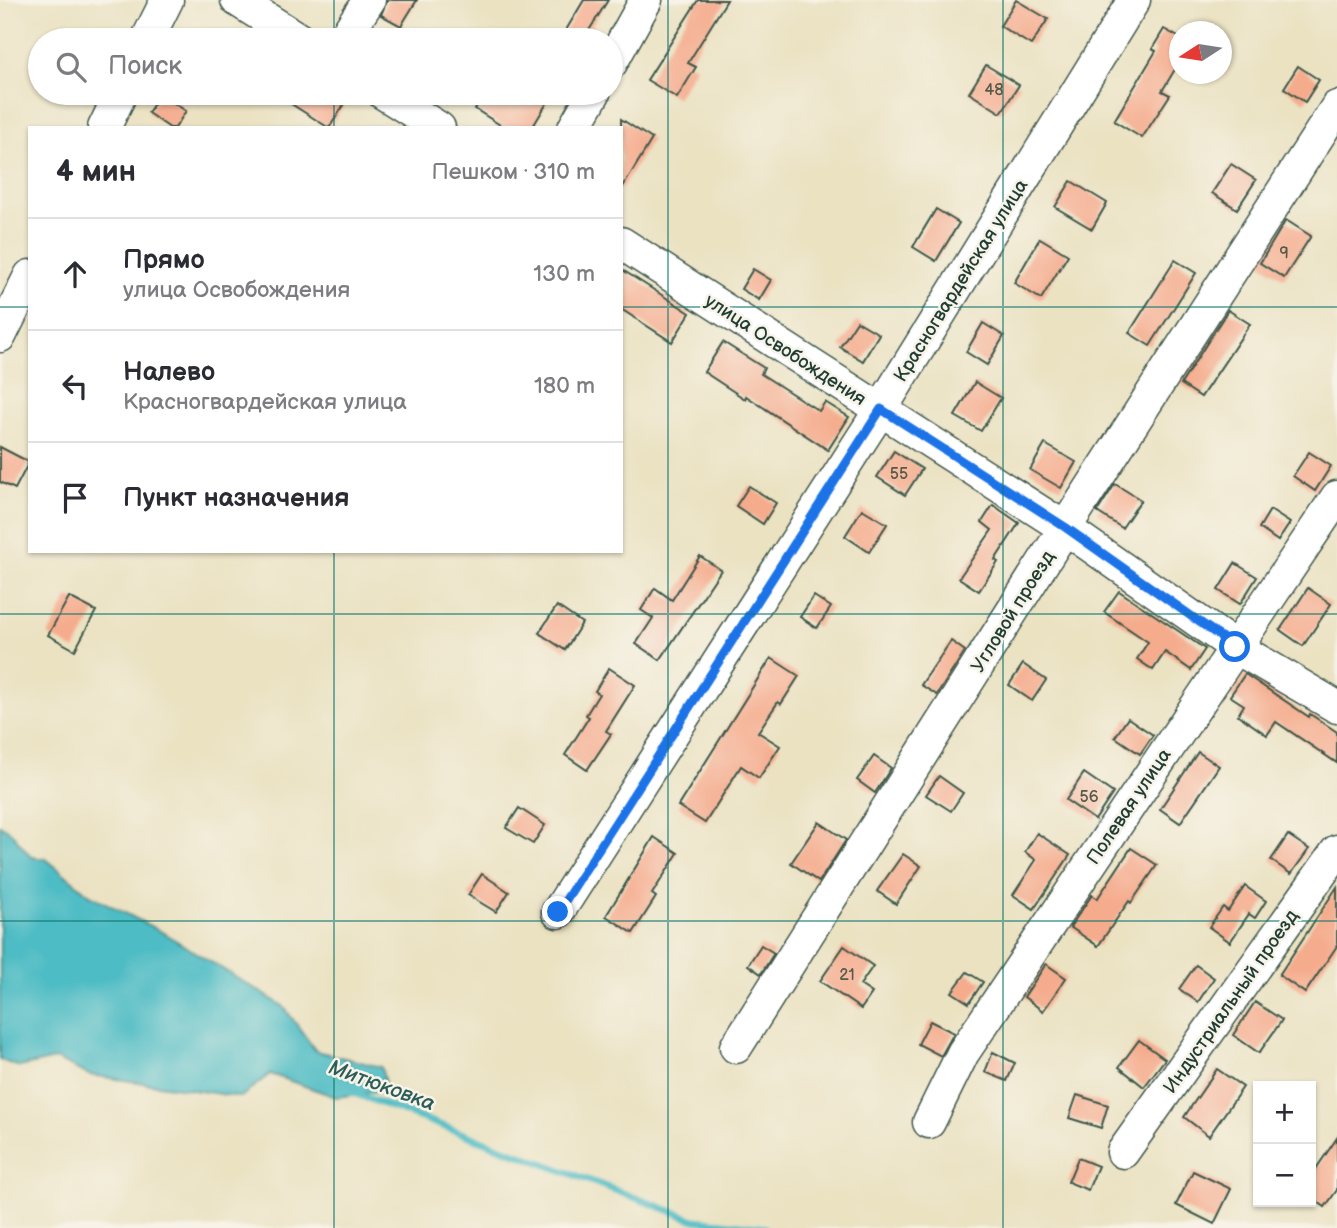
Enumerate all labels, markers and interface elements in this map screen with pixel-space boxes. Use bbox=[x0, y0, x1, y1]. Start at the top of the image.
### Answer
north arrow bbox=[1169, 21, 1232, 84]
search box bbox=[28, 28, 623, 105]
icon: search bbox=[52, 48, 90, 86]
text: Поиск bbox=[108, 51, 182, 82]
house number: 48 bbox=[984, 81, 1004, 100]
text: 4 мин bbox=[56, 154, 136, 190]
text: Пешком · 310 m bbox=[431, 158, 595, 186]
street label: Красногвардейская улица bbox=[889, 175, 1033, 386]
house number: 9 bbox=[1279, 244, 1289, 263]
text: Прямо bbox=[123, 245, 205, 276]
icon: ahead bbox=[56, 255, 94, 293]
text: 130 m bbox=[533, 260, 595, 288]
text: улица Освобождения bbox=[123, 276, 350, 304]
street label: улица Освобождения bbox=[700, 289, 870, 411]
text: Налево bbox=[123, 357, 215, 388]
icon: left bbox=[56, 367, 94, 405]
text: 180 m bbox=[534, 372, 595, 400]
text: Красногвардейская улица bbox=[123, 388, 407, 416]
house number: 55 bbox=[890, 465, 908, 484]
icon: arrive bbox=[56, 479, 94, 517]
text: Пункт назначения bbox=[123, 483, 349, 514]
street label: Угловой проезд bbox=[967, 546, 1060, 677]
route start bbox=[1219, 631, 1250, 662]
street label: Полевая улица bbox=[1082, 745, 1176, 869]
house number: 56 bbox=[1080, 788, 1099, 807]
route end bbox=[542, 896, 573, 927]
street label: Индустриальный проезд bbox=[1159, 905, 1304, 1098]
house number: 21 bbox=[839, 966, 855, 985]
water label: Митюковка bbox=[325, 1055, 438, 1116]
map controls bbox=[1253, 1081, 1316, 1207]
button: + bbox=[1253, 1081, 1316, 1144]
button: − bbox=[1253, 1144, 1316, 1207]

